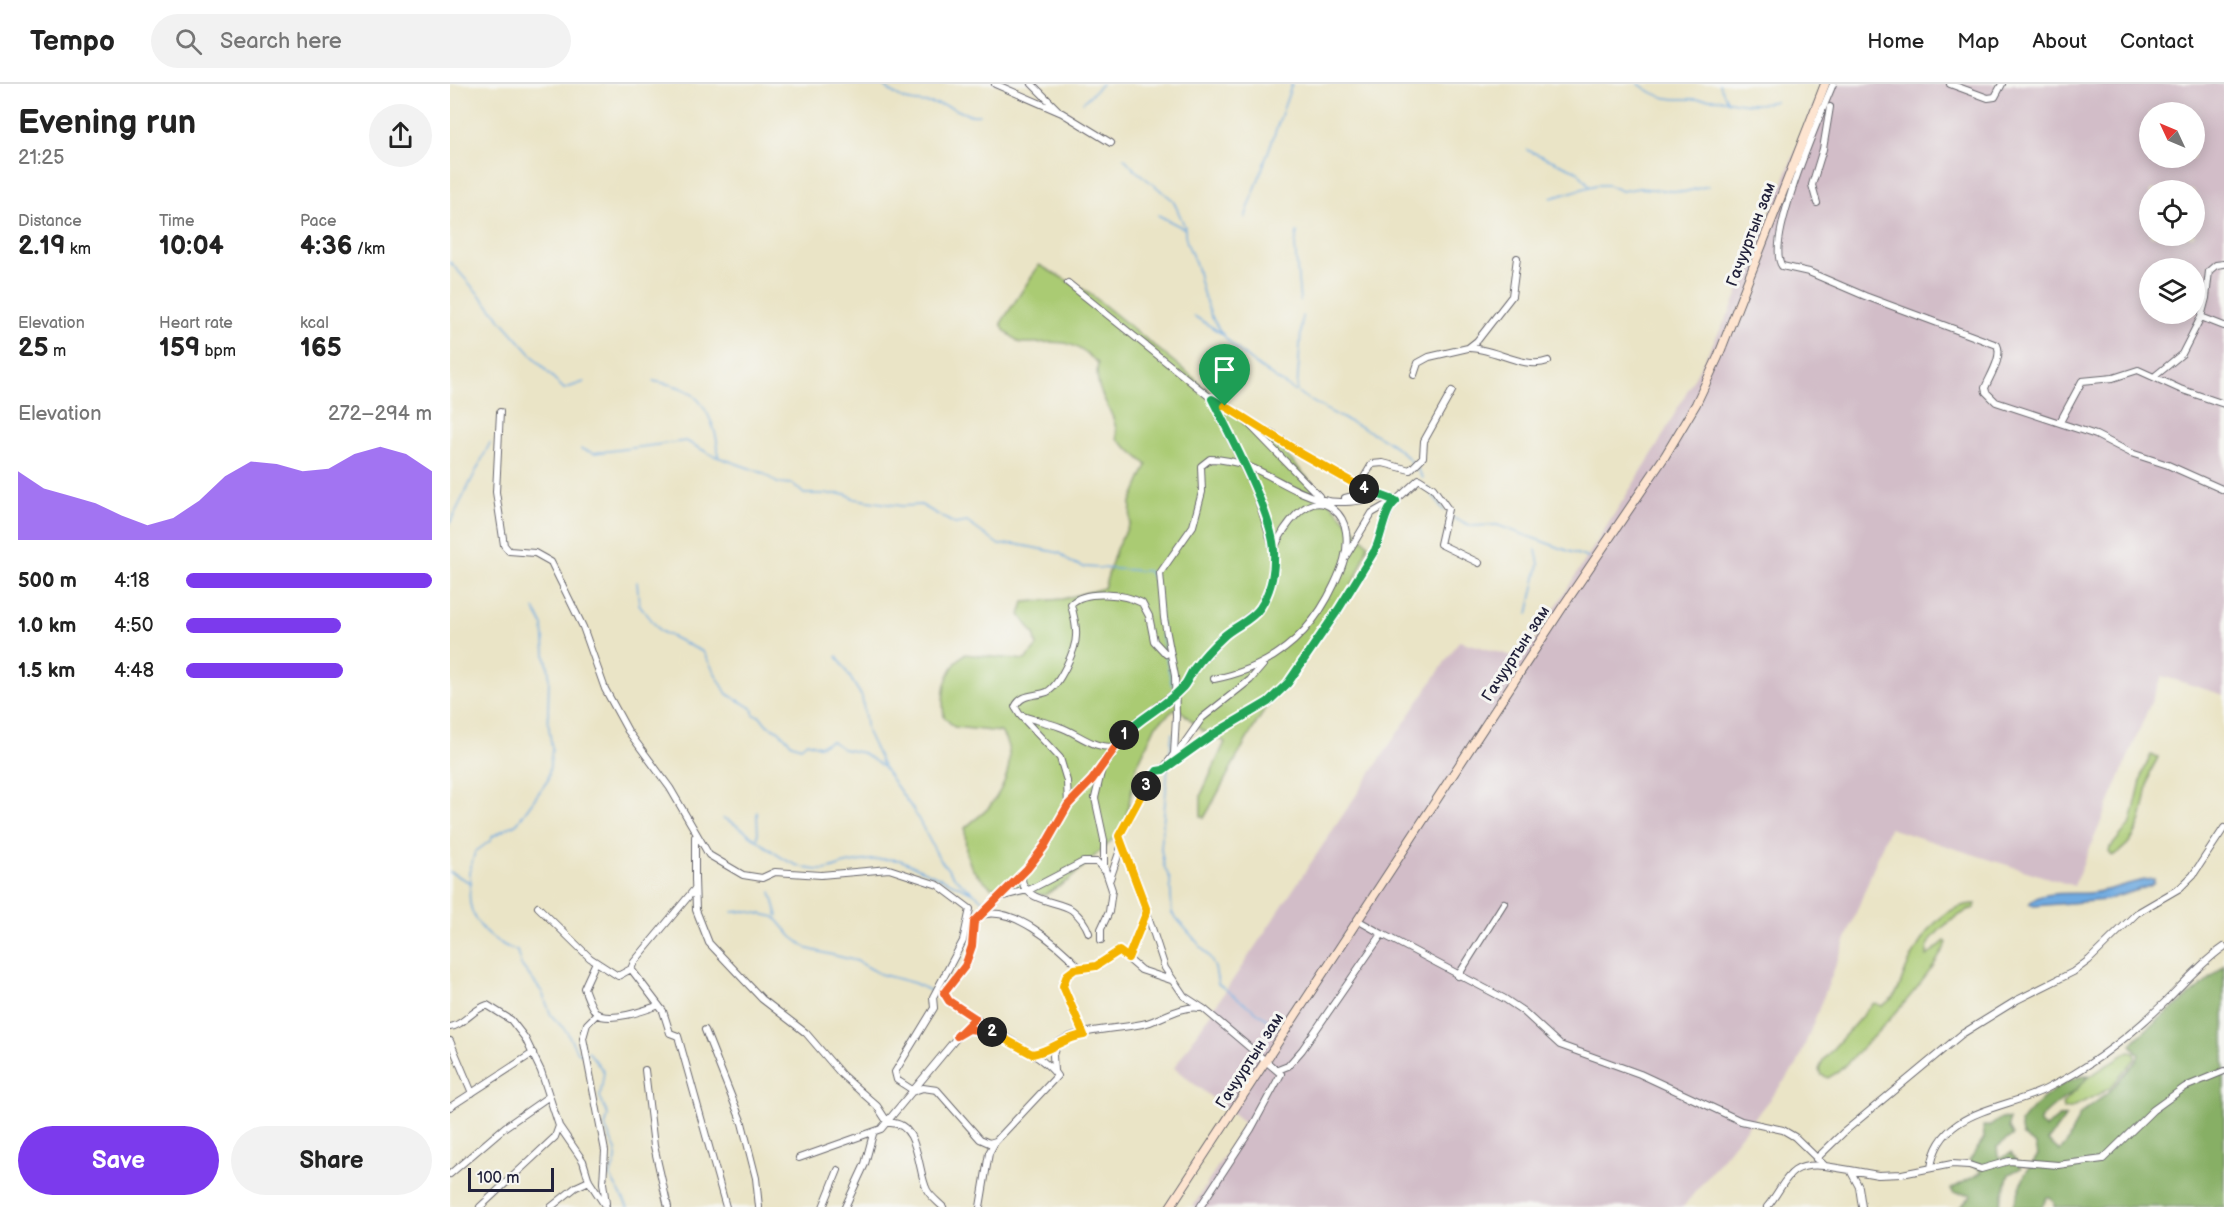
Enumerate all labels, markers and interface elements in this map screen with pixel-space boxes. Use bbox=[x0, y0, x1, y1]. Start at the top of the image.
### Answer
search box bbox=[151, 14, 571, 68]
text: Tempo bbox=[30, 25, 115, 58]
icon: search bbox=[172, 25, 205, 58]
text: Search here bbox=[220, 28, 342, 55]
text: Home bbox=[1867, 29, 1924, 54]
text: Map bbox=[1957, 29, 1999, 54]
text: About bbox=[2032, 29, 2087, 54]
text: Contact bbox=[2120, 29, 2194, 54]
north arrow bbox=[2139, 102, 2205, 168]
map controls bbox=[2139, 102, 2205, 324]
text: Evening run bbox=[18, 103, 196, 143]
button: share bbox=[369, 104, 432, 167]
text: 21:25 bbox=[18, 146, 65, 170]
street label: Гачууртын зам bbox=[1723, 180, 1780, 289]
button: locate bbox=[2139, 180, 2205, 246]
text: Distance bbox=[18, 212, 82, 231]
text: Time bbox=[159, 212, 194, 231]
text: Pace bbox=[300, 212, 336, 231]
text: 2.19 bbox=[18, 231, 65, 262]
text: 10:04 bbox=[159, 231, 224, 262]
text: 4:36 bbox=[300, 231, 353, 262]
text: km bbox=[65, 240, 91, 259]
text: /km bbox=[353, 240, 385, 259]
button: layers bbox=[2139, 258, 2205, 324]
text: Elevation bbox=[18, 314, 85, 333]
text: Heart rate bbox=[159, 314, 233, 333]
text: kcal bbox=[300, 314, 329, 333]
text: 25 bbox=[18, 333, 49, 364]
text: 159 bbox=[159, 333, 200, 364]
text: 165 bbox=[300, 333, 342, 364]
text: m bbox=[49, 342, 66, 361]
text: bpm bbox=[200, 342, 236, 361]
pin bbox=[1199, 344, 1250, 406]
icon: arrive bbox=[1208, 353, 1241, 386]
text: Elevation bbox=[18, 402, 101, 426]
text: 272–294 m bbox=[328, 402, 432, 426]
pin: 4 bbox=[1349, 474, 1379, 504]
text: 4 bbox=[1359, 479, 1369, 498]
text: 500 m bbox=[18, 569, 77, 593]
text: 4:18 bbox=[114, 569, 150, 593]
street label: Гачууртын зам bbox=[1478, 602, 1554, 705]
text: 1.0 km bbox=[18, 614, 76, 638]
text: 4:50 bbox=[114, 614, 153, 638]
text: 1.5 km bbox=[18, 659, 75, 683]
text: 4:48 bbox=[114, 659, 154, 683]
pin: 1 bbox=[1109, 720, 1139, 750]
text: 1 bbox=[1121, 725, 1127, 744]
pin: 3 bbox=[1131, 771, 1161, 801]
text: 3 bbox=[1141, 776, 1151, 795]
street label: Гачууртын зам bbox=[1212, 1009, 1288, 1112]
pin: 2 bbox=[977, 1017, 1007, 1047]
text: 2 bbox=[987, 1022, 997, 1041]
button: Save bbox=[18, 1126, 219, 1195]
button: Share bbox=[231, 1126, 432, 1195]
scale bar bbox=[468, 1165, 554, 1192]
text: 100 m bbox=[477, 1169, 520, 1188]

